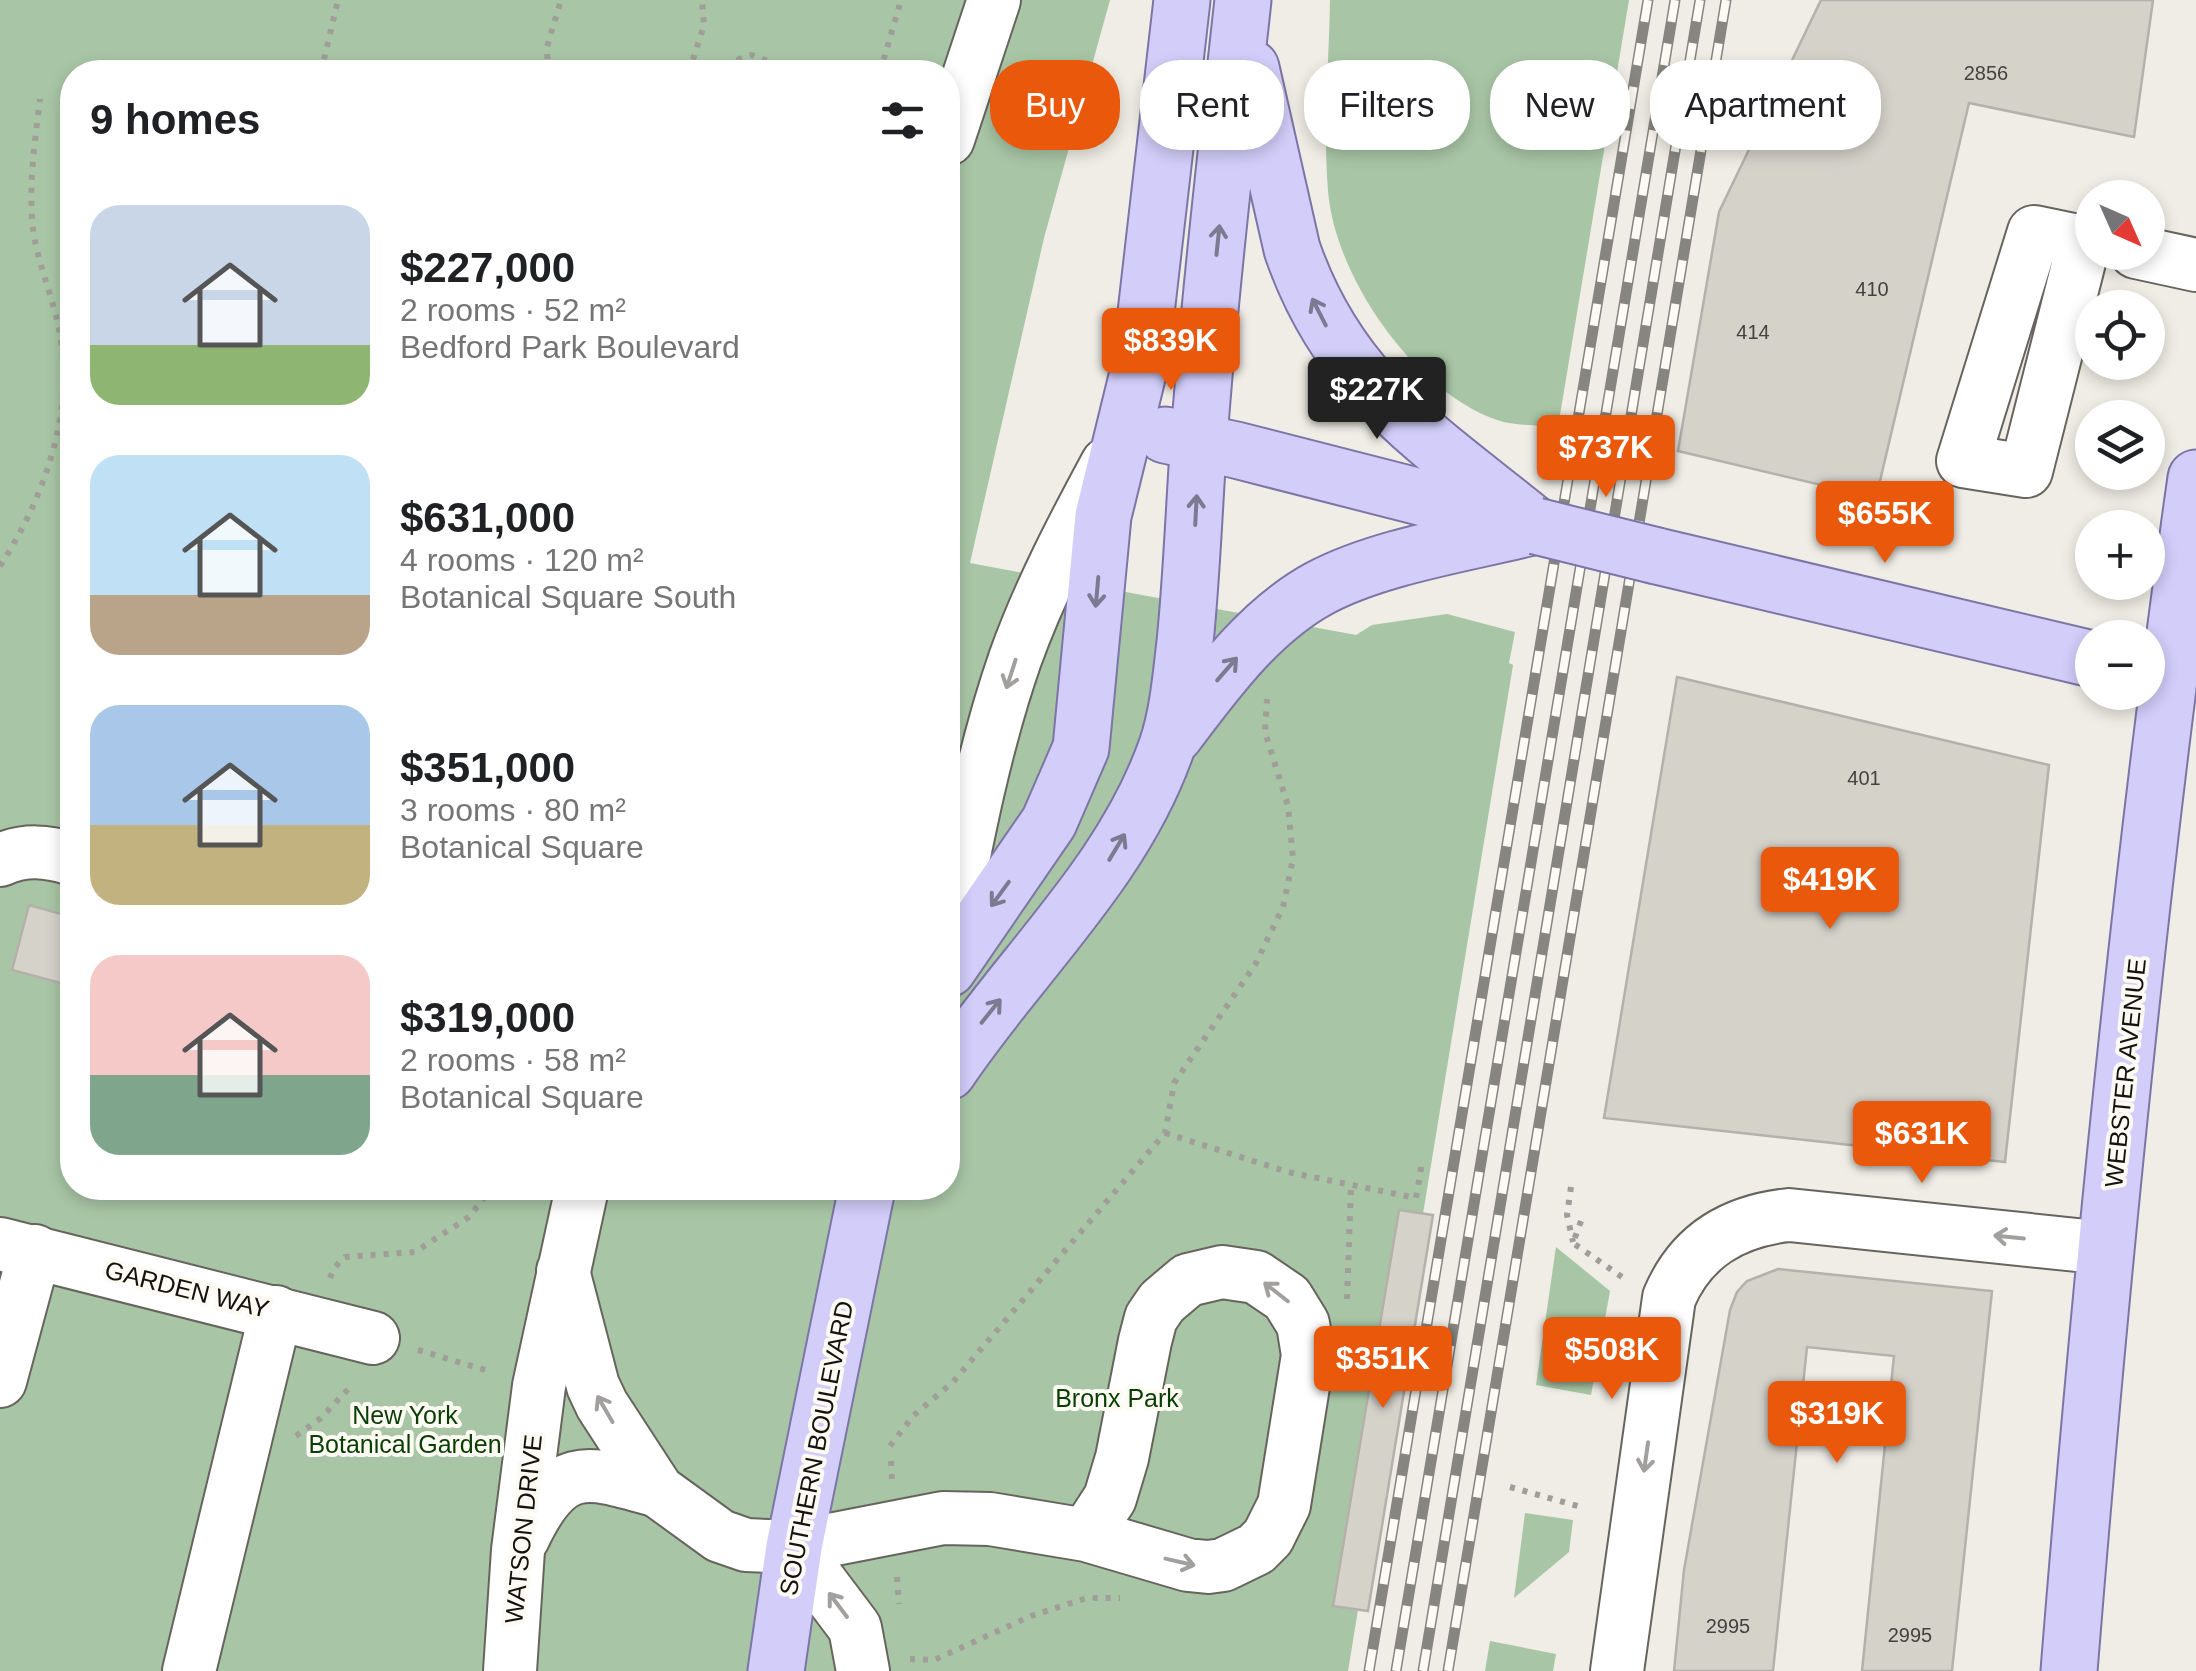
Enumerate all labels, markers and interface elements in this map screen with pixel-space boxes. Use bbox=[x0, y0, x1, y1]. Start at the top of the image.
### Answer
chip: Buy bbox=[990, 60, 1120, 150]
chip: Rent bbox=[1140, 60, 1284, 150]
chip: Filters bbox=[1304, 60, 1470, 150]
chip: New bbox=[1490, 60, 1630, 150]
chip: Apartment bbox=[1650, 60, 1881, 150]
house number: 2856 bbox=[1964, 62, 2008, 84]
icon: filters bbox=[875, 93, 930, 148]
text: 9 homes bbox=[90, 96, 260, 143]
north arrow bbox=[2075, 180, 2165, 270]
map controls bbox=[2075, 180, 2165, 710]
one-way arrow bbox=[1209, 225, 1228, 257]
text: $227,000 bbox=[400, 244, 575, 291]
icon: home bbox=[170, 245, 290, 365]
house number: 410 bbox=[1855, 278, 1889, 300]
button: locate bbox=[2075, 290, 2165, 380]
text: 2 rooms · 52 m² bbox=[400, 292, 626, 328]
one-way arrow bbox=[1309, 298, 1328, 327]
pin: $839K bbox=[1101, 308, 1241, 393]
house number: 414 bbox=[1736, 321, 1770, 343]
text: $839K bbox=[1124, 322, 1218, 358]
text: Bedford Park Boulevard bbox=[400, 329, 740, 365]
pin: $227K bbox=[1307, 357, 1447, 442]
text: $227K bbox=[1330, 371, 1424, 407]
button: layers bbox=[2075, 400, 2165, 490]
pin: $737K bbox=[1536, 415, 1676, 500]
text: $737K bbox=[1559, 429, 1653, 465]
pin: $655K bbox=[1815, 481, 1955, 566]
text: $631,000 bbox=[400, 494, 575, 541]
icon: home bbox=[170, 495, 290, 615]
one-way arrow bbox=[1187, 495, 1206, 527]
text: $655K bbox=[1838, 495, 1932, 531]
button: + bbox=[2075, 510, 2165, 600]
text: 4 rooms · 120 m² bbox=[400, 542, 644, 578]
one-way arrow bbox=[1087, 575, 1106, 608]
text: Botanical Square South bbox=[400, 579, 736, 615]
button: − bbox=[2075, 620, 2165, 710]
one-way arrow bbox=[1215, 657, 1238, 682]
one-way arrow bbox=[1000, 658, 1018, 689]
text: $351,000 bbox=[400, 744, 575, 791]
icon: home bbox=[170, 745, 290, 865]
house number: 401 bbox=[1847, 767, 1881, 789]
text: 3 rooms · 80 m² bbox=[400, 792, 626, 828]
text: Botanical Square bbox=[400, 829, 644, 865]
one-way arrow bbox=[1107, 833, 1127, 862]
pin: $419K bbox=[1760, 847, 1900, 932]
text: $419K bbox=[1783, 861, 1877, 897]
one-way arrow bbox=[990, 880, 1011, 908]
street label: WEBSTER AVENUE bbox=[2099, 957, 2151, 1189]
text: $319,000 bbox=[400, 994, 575, 1041]
icon: home bbox=[170, 995, 290, 1115]
one-way arrow bbox=[980, 999, 1002, 1025]
text: 2 rooms · 58 m² bbox=[400, 1042, 626, 1078]
text: Botanical Square bbox=[400, 1079, 644, 1115]
pin: $631K bbox=[1852, 1101, 1992, 1186]
text: $631K bbox=[1875, 1115, 1969, 1151]
one-way arrow bbox=[1993, 1227, 2025, 1246]
street label: GARDEN WAY bbox=[102, 1255, 272, 1323]
one-way arrow bbox=[1264, 1281, 1290, 1303]
street label: SOUTHERN BOULEVARD bbox=[774, 1298, 858, 1598]
pin: $508K bbox=[1542, 1317, 1682, 1402]
pin: $351K bbox=[1313, 1326, 1453, 1411]
text: $508K bbox=[1565, 1331, 1659, 1367]
text: $351K bbox=[1336, 1340, 1430, 1376]
pin: $319K bbox=[1767, 1381, 1907, 1466]
park label: Bronx Park bbox=[1055, 1384, 1179, 1412]
one-way arrow bbox=[595, 1395, 615, 1424]
text: $319K bbox=[1790, 1395, 1884, 1431]
park label: New York Botanical Garden bbox=[308, 1401, 502, 1458]
street label: WATSON DRIVE bbox=[499, 1433, 547, 1625]
one-way arrow bbox=[1636, 1440, 1655, 1473]
one-way arrow bbox=[1163, 1554, 1195, 1572]
one-way arrow bbox=[827, 1592, 848, 1619]
house number: 2995 bbox=[1706, 1615, 1750, 1637]
house number: 2995 bbox=[1888, 1624, 1932, 1646]

